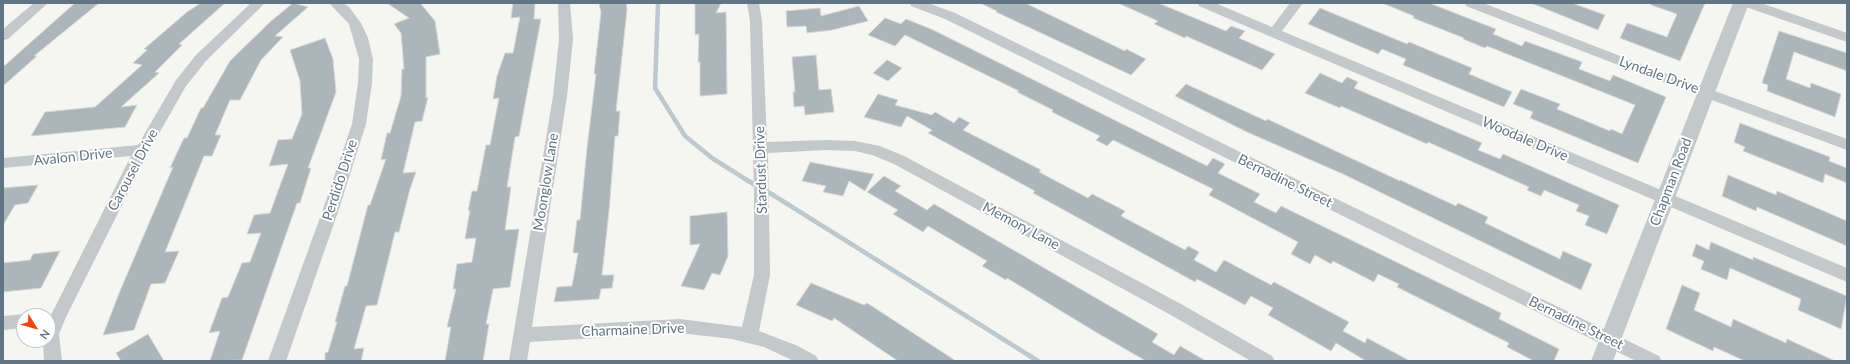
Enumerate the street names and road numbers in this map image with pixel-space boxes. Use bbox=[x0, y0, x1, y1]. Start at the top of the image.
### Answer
street label: Lyndale Drive bbox=[1617, 53, 1701, 97]
street label: Woodale Drive bbox=[1479, 113, 1571, 165]
street label: Carousel Drive bbox=[104, 126, 162, 214]
street label: Stardust Drive bbox=[751, 126, 771, 214]
street label: Moonglow Lane bbox=[530, 132, 562, 232]
street label: Chapman Road bbox=[1647, 136, 1695, 228]
street label: Perdido Drive bbox=[319, 137, 361, 223]
street label: Avalon Drive bbox=[33, 145, 113, 169]
street label: Bernadine Street bbox=[1235, 151, 1335, 211]
street label: Memory Lane bbox=[980, 199, 1062, 253]
street label: Bernadine Street bbox=[1526, 293, 1626, 353]
street label: Charmaine Drive bbox=[581, 320, 685, 340]

